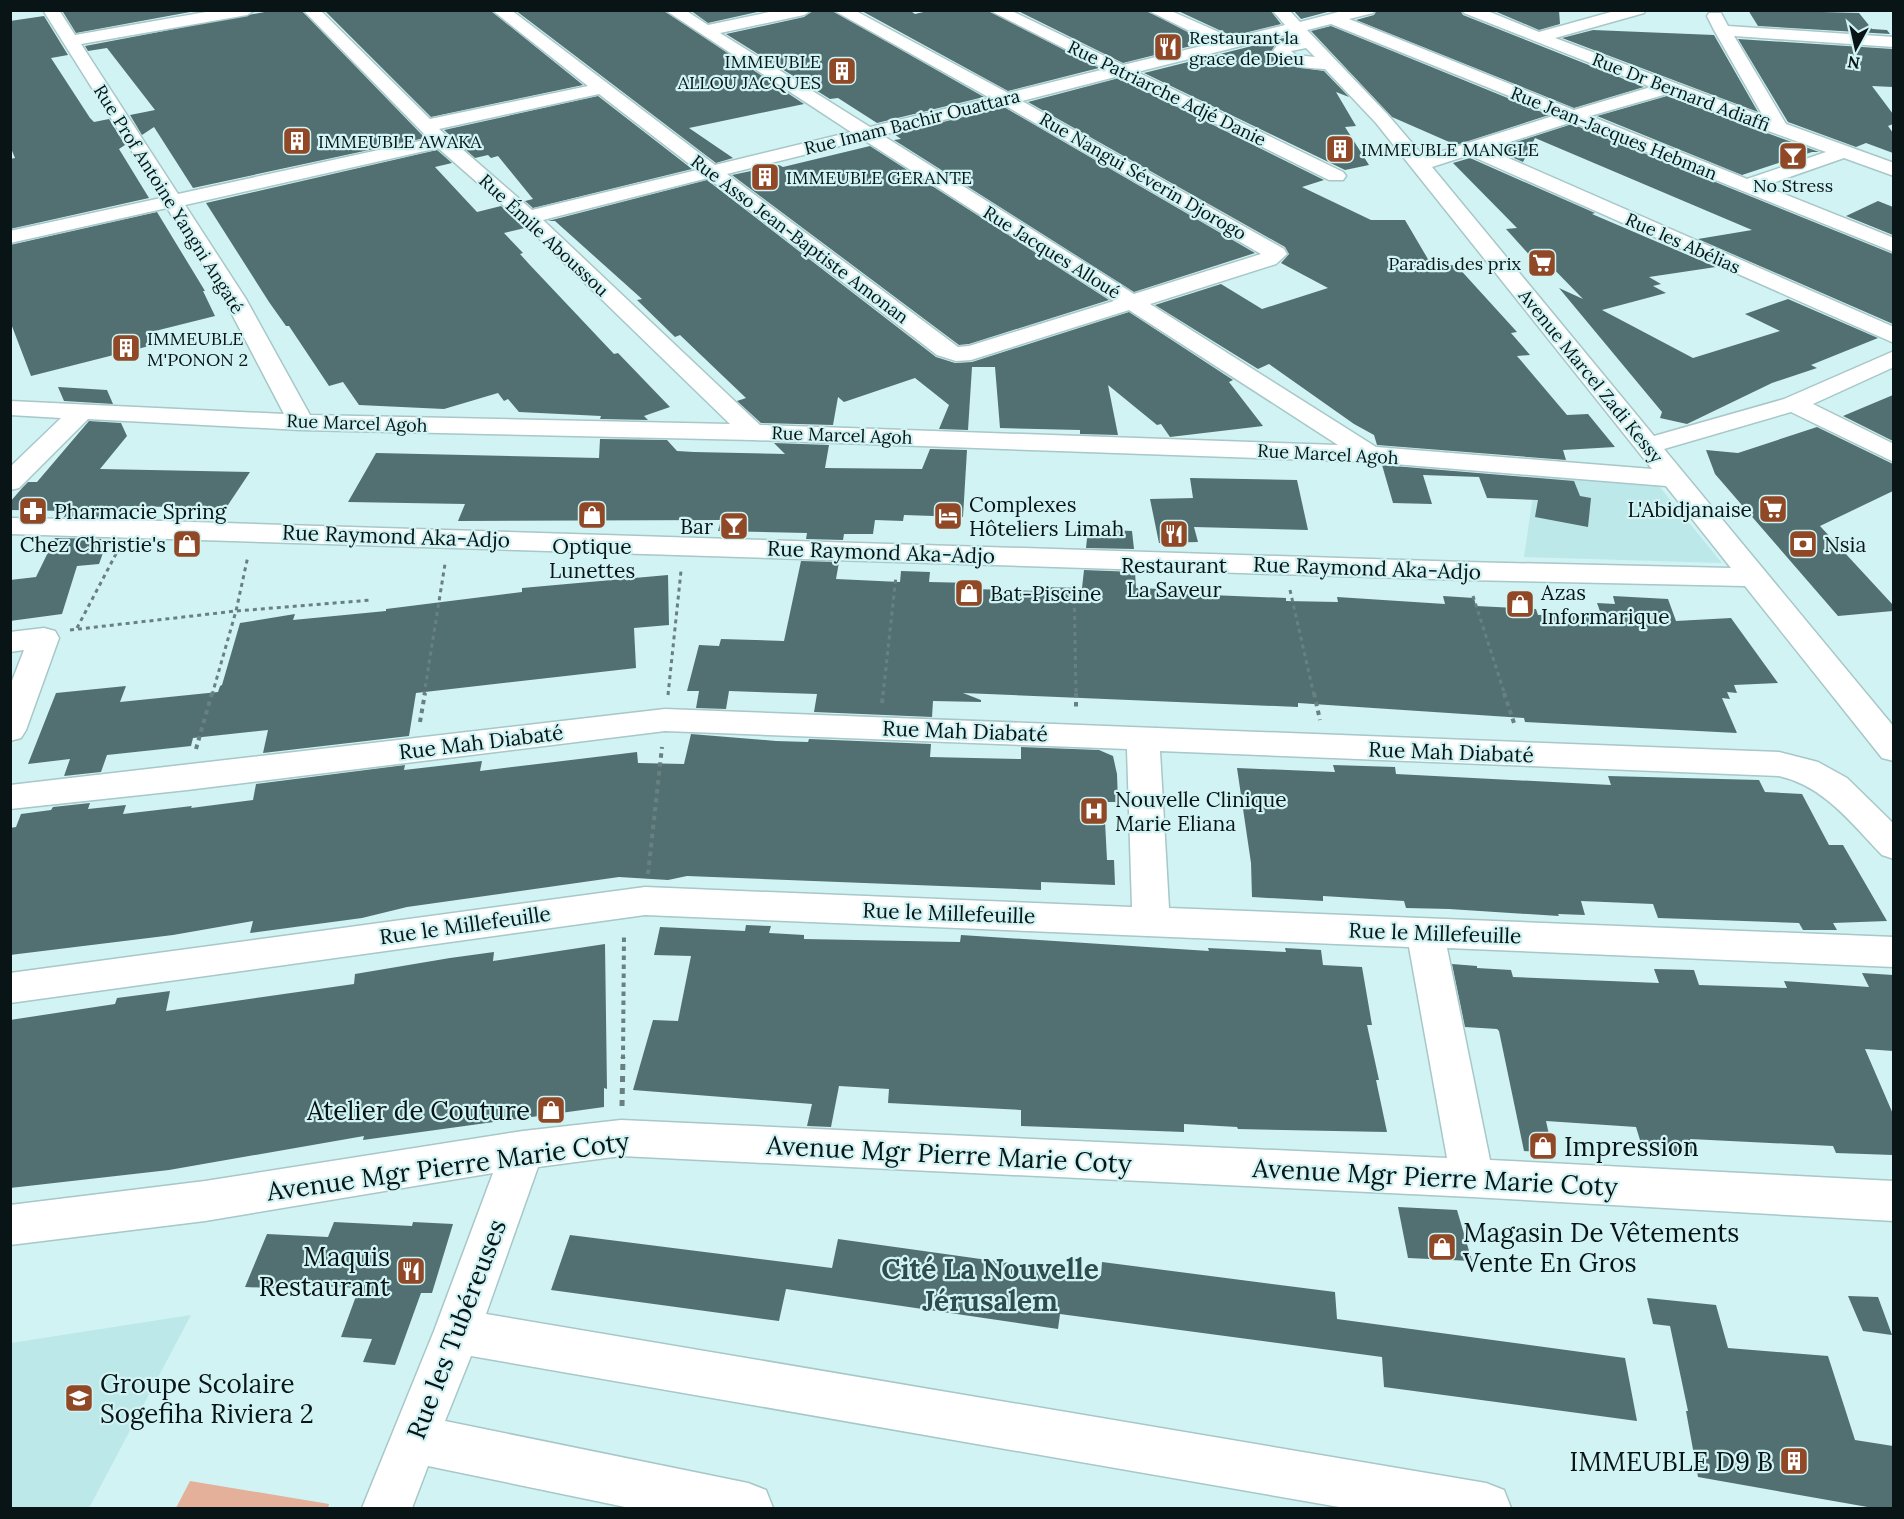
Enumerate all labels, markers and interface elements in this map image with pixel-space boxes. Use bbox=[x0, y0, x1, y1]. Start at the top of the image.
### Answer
north arrow bbox=[1826, 18, 1886, 78]
place label: Restaurant la grace de Dieu bbox=[1189, 26, 1304, 70]
restaurant icon: Restaurant la grace de Dieu bbox=[1152, 31, 1184, 63]
street label: Rue Patriarche Adjé Danie bbox=[1064, 35, 1270, 151]
street label: Rue Dr Bernard Adiaffi bbox=[1589, 47, 1773, 137]
place label: IMMEUBLE ALLOU JACQUES bbox=[677, 50, 821, 94]
text: N bbox=[1846, 52, 1861, 74]
building icon: IMMEUBLE ALLOU JACQUES bbox=[826, 55, 858, 87]
street label: Rue Prof Antoine Yangni Angaté bbox=[89, 80, 249, 318]
street label: Rue Jean-Jacques Hebman bbox=[1507, 81, 1721, 185]
street label: Rue Imam Bachir Ouattara bbox=[802, 84, 1022, 160]
street label: Rue Nangui Séverin Djorogo bbox=[1035, 107, 1251, 245]
building icon: IMMEUBLE AWAKA bbox=[281, 125, 313, 157]
place label: IMMEUBLE AWAKA bbox=[318, 130, 482, 153]
building icon: IMMEUBLE MANGLE bbox=[1324, 133, 1356, 165]
place label: IMMEUBLE MANGLE bbox=[1361, 138, 1539, 161]
bar icon: No Stress bbox=[1777, 140, 1809, 172]
street label: Rue Asso Jean-Baptiste Amonan bbox=[687, 150, 913, 328]
building icon: IMMEUBLE GERANTE bbox=[749, 161, 781, 193]
place label: IMMEUBLE GERANTE bbox=[786, 166, 972, 189]
street label: Rue Émile Aboussou bbox=[474, 169, 614, 301]
place label: No Stress bbox=[1753, 174, 1833, 197]
street label: Rue Jacques Alloué bbox=[979, 200, 1125, 304]
street label: Rue les Abélias bbox=[1622, 207, 1744, 279]
supermarket icon: Paradis des prix bbox=[1526, 247, 1558, 279]
place label: Paradis des prix bbox=[1388, 252, 1521, 275]
street label: Avenue Marcel Zadi Kessy bbox=[1513, 284, 1669, 468]
place label: IMMEUBLE M'PONON 2 bbox=[147, 327, 248, 371]
building icon: IMMEUBLE M'PONON 2 bbox=[110, 332, 142, 364]
street label: Rue Marcel Agoh bbox=[286, 409, 428, 437]
street label: Rue Marcel Agoh bbox=[771, 421, 913, 449]
street label: Rue Marcel Agoh bbox=[1257, 439, 1399, 469]
place label: Complexes Hôteliers Limah bbox=[969, 491, 1124, 542]
supermarket icon: L'Abidjanaise bbox=[1757, 493, 1789, 525]
pharmacy icon: Pharmacie Spring bbox=[17, 495, 49, 527]
place label: L'Abidjanaise bbox=[1627, 496, 1752, 523]
place label: Pharmacie Spring bbox=[54, 498, 227, 525]
shop icon: Optique Lunettes bbox=[576, 499, 608, 531]
hotel icon: Complexes Hôteliers Limah bbox=[932, 500, 964, 532]
bar icon: Bar bbox=[718, 510, 750, 542]
place label: Bar bbox=[680, 513, 713, 540]
restaurant icon: Restaurant La Saveur bbox=[1158, 518, 1190, 550]
street label: Rue Raymond Aka-Adjo bbox=[282, 519, 510, 553]
shop icon: Chez Christie's bbox=[171, 528, 203, 560]
bank icon: Nsia bbox=[1787, 528, 1819, 560]
place label: Chez Christie's bbox=[20, 531, 166, 558]
place label: Nsia bbox=[1824, 531, 1866, 558]
place label: Optique Lunettes bbox=[549, 533, 635, 584]
street label: Rue Raymond Aka-Adjo bbox=[767, 535, 995, 569]
street label: Rue Raymond Aka-Adjo bbox=[1253, 551, 1481, 585]
place label: Restaurant La Saveur bbox=[1121, 552, 1228, 603]
shop icon: Bat-Piscine bbox=[953, 577, 985, 609]
place label: Azas Informarique bbox=[1540, 579, 1670, 630]
place label: Bat-Piscine bbox=[990, 580, 1101, 607]
shop icon: Azas Informarique bbox=[1504, 588, 1536, 620]
street label: Rue Mah Diabaté bbox=[882, 715, 1048, 747]
street label: Rue Mah Diabaté bbox=[397, 719, 565, 765]
street label: Rue Mah Diabaté bbox=[1368, 736, 1534, 768]
place label: Nouvelle Clinique Marie Eliana bbox=[1115, 786, 1287, 837]
hospital icon: Nouvelle Clinique Marie Eliana bbox=[1078, 795, 1110, 827]
street label: Rue le Millefeuille bbox=[862, 896, 1036, 930]
street label: Rue le Millefeuille bbox=[378, 900, 552, 950]
street label: Rue le Millefeuille bbox=[1348, 916, 1522, 950]
place label: Atelier de Couture bbox=[306, 1094, 530, 1127]
shop icon: Atelier de Couture bbox=[535, 1094, 567, 1126]
street label: Avenue Mgr Pierre Marie Coty bbox=[264, 1124, 632, 1208]
street label: Avenue Mgr Pierre Marie Coty bbox=[765, 1128, 1133, 1180]
shop icon: Impression bbox=[1527, 1130, 1559, 1162]
place label: Impression bbox=[1564, 1130, 1699, 1163]
street label: Avenue Mgr Pierre Marie Coty bbox=[1251, 1151, 1619, 1203]
street label: Rue les Tubéreuses bbox=[399, 1214, 513, 1444]
place label: Magasin De Vêtements Vente En Gros bbox=[1462, 1216, 1739, 1279]
shop icon: Magasin De Vêtements Vente En Gros bbox=[1426, 1231, 1458, 1263]
place label: Maquis Restaurant bbox=[259, 1240, 390, 1303]
district label: Cité La Nouvelle Jérusalem bbox=[881, 1251, 1099, 1319]
restaurant icon: Maquis Restaurant bbox=[395, 1255, 427, 1287]
place label: Groupe Scolaire Sogefiha Riviera 2 bbox=[100, 1367, 314, 1430]
school or university icon: Groupe Scolaire Sogefiha Riviera 2 bbox=[63, 1382, 95, 1414]
place label: IMMEUBLE D9 B bbox=[1569, 1445, 1773, 1478]
building icon: IMMEUBLE D9 B bbox=[1778, 1445, 1810, 1477]

